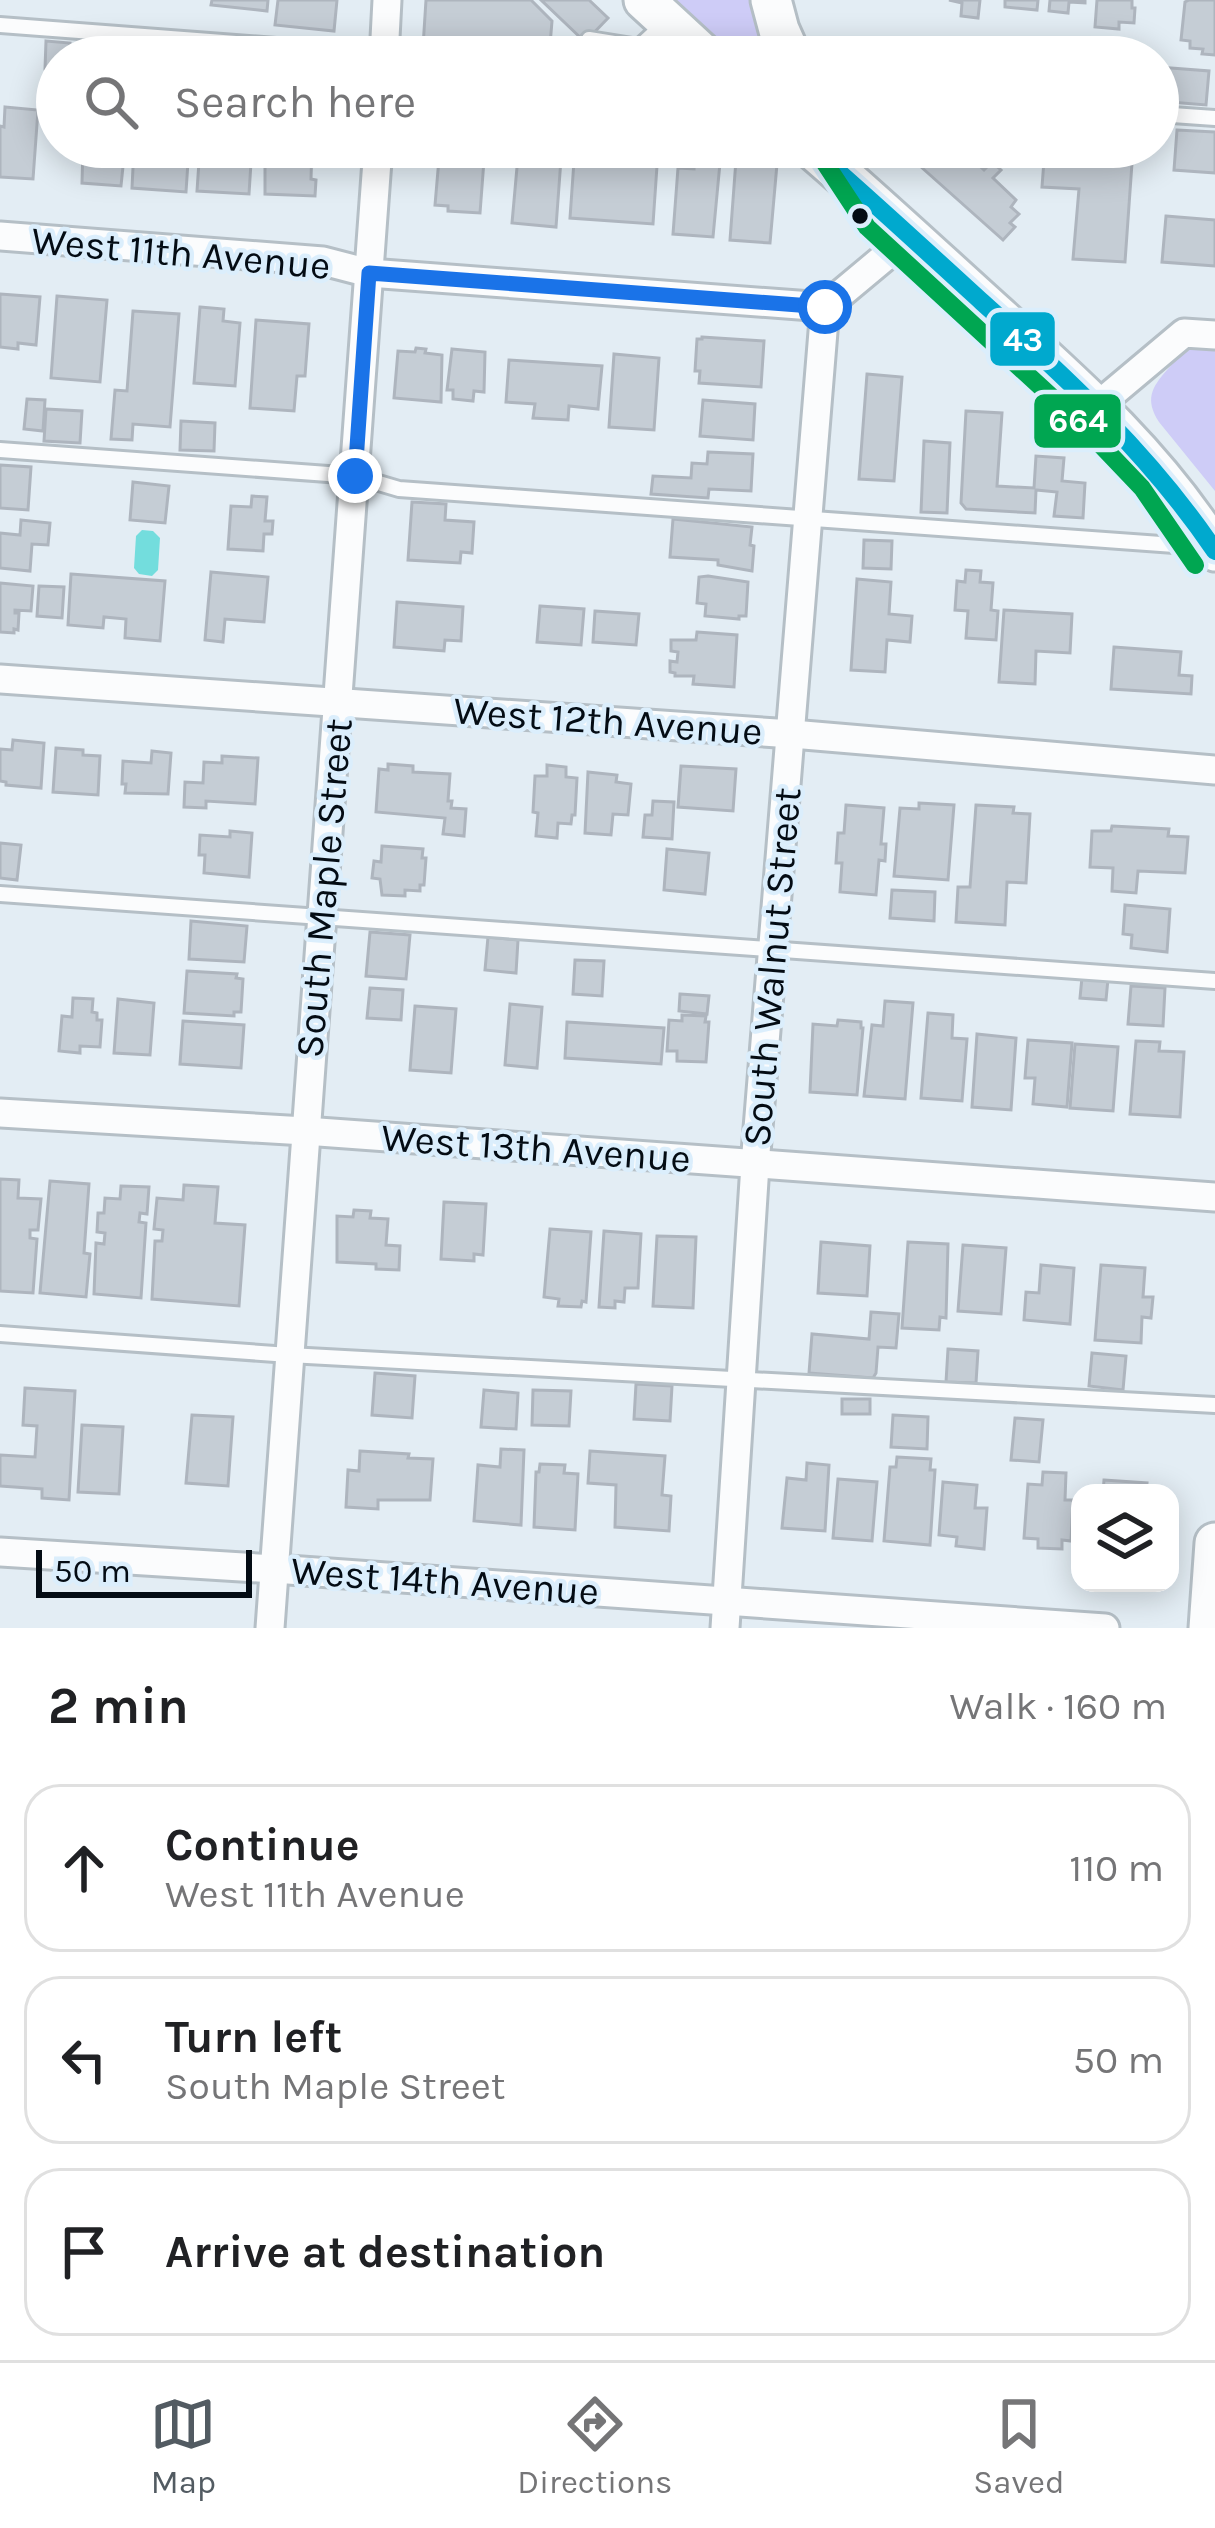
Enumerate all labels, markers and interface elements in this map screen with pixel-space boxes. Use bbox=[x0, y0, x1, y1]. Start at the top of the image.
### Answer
search box bbox=[36, 36, 1179, 168]
icon: search bbox=[78, 69, 144, 135]
text: Search here bbox=[174, 76, 416, 128]
unlabelled marker bbox=[849, 205, 871, 227]
street label: West 11th Avenue bbox=[30, 217, 332, 289]
route start bbox=[798, 280, 852, 334]
line badge: 43 bbox=[988, 310, 1057, 368]
text: 43 bbox=[1003, 321, 1043, 359]
line badge: 664 bbox=[1032, 392, 1123, 450]
text: 664 bbox=[1048, 402, 1108, 440]
route end bbox=[328, 449, 382, 503]
street label: West 12th Avenue bbox=[452, 687, 764, 755]
street label: South Maple Street bbox=[286, 716, 362, 1060]
street label: South Walnut Street bbox=[733, 786, 811, 1148]
street label: West 13th Avenue bbox=[380, 1114, 692, 1182]
map controls bbox=[1071, 1484, 1179, 1592]
button: layers bbox=[1071, 1484, 1179, 1592]
scale bar bbox=[36, 1544, 252, 1597]
street label: West 14th Avenue bbox=[289, 1547, 601, 1615]
text: 50 m bbox=[54, 1552, 131, 1590]
text: 2 min bbox=[48, 1676, 189, 1736]
text: Walk · 160 m bbox=[949, 1683, 1167, 1729]
text: Continue bbox=[165, 1819, 360, 1871]
icon: ahead bbox=[51, 1835, 117, 1901]
text: 110 m bbox=[1069, 1845, 1164, 1891]
text: West 11th Avenue bbox=[165, 1871, 465, 1917]
text: Turn left bbox=[165, 2011, 342, 2063]
icon: left bbox=[51, 2027, 117, 2093]
text: 50 m bbox=[1073, 2037, 1164, 2083]
text: South Maple Street bbox=[165, 2063, 506, 2109]
icon: arrive bbox=[51, 2219, 117, 2285]
text: Arrive at destination bbox=[165, 2226, 605, 2278]
tab: Map bbox=[150, 2391, 216, 2501]
tab: Directions bbox=[517, 2391, 672, 2501]
tab: Saved bbox=[973, 2391, 1065, 2501]

